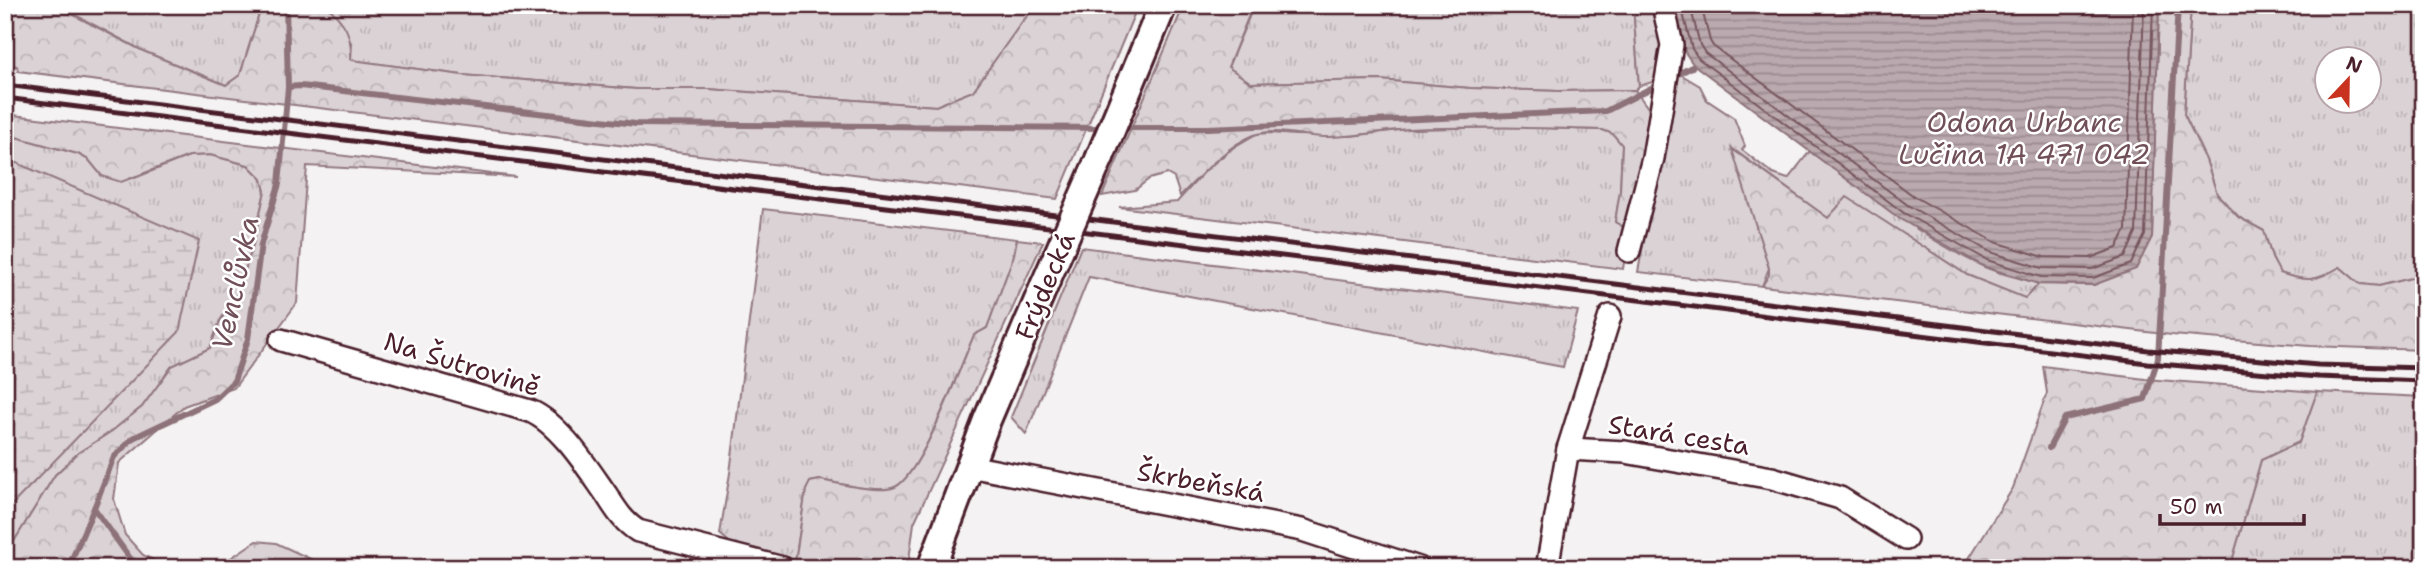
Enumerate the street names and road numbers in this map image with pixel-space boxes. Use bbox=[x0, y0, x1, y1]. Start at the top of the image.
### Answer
street label: Frýdecká bbox=[1006, 227, 1083, 345]
street label: Na Šutrovině bbox=[380, 323, 545, 404]
street label: Stará cesta bbox=[1606, 406, 1752, 463]
street label: Škrbeňská bbox=[1135, 453, 1267, 510]

